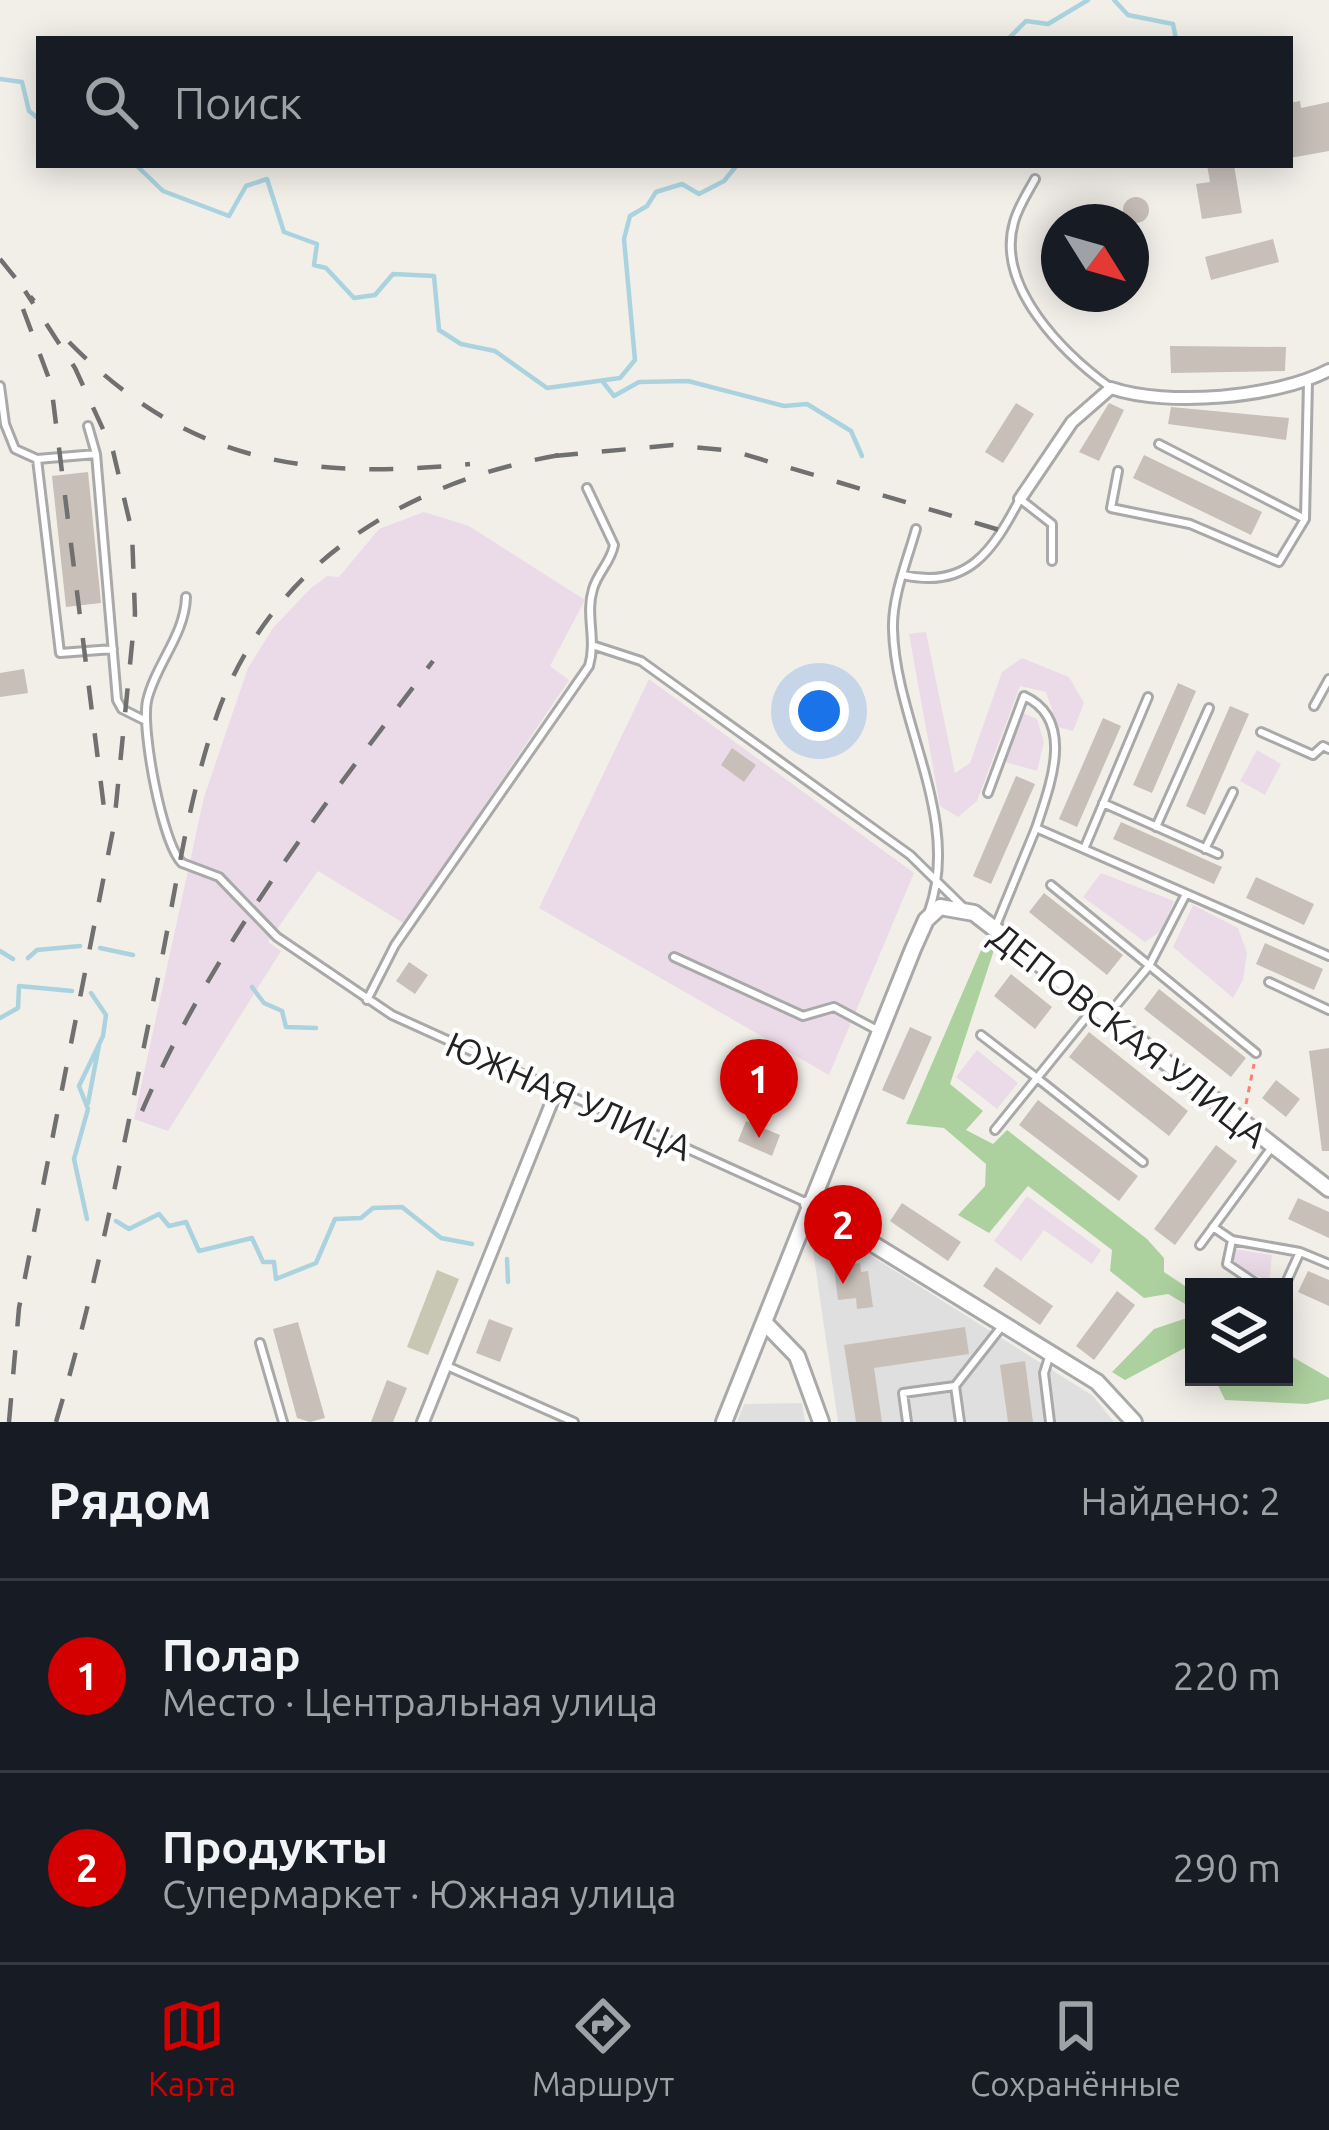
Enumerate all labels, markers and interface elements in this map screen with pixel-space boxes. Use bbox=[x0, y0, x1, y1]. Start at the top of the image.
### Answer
search box bbox=[36, 36, 1293, 168]
icon: search bbox=[78, 69, 144, 135]
text: Поиск bbox=[174, 77, 302, 128]
north arrow bbox=[1041, 204, 1149, 312]
your location bbox=[789, 681, 849, 741]
street label: ДЕПОВСКАЯ УЛИЦА bbox=[983, 914, 1276, 1156]
street label: ЮЖНАЯ УЛИЦА bbox=[440, 1023, 699, 1168]
pin: 1 bbox=[720, 1039, 798, 1138]
pin: 2 bbox=[804, 1185, 882, 1284]
map controls bbox=[1185, 1278, 1293, 1386]
button: layers bbox=[1185, 1278, 1293, 1386]
text: Рядом bbox=[48, 1471, 212, 1529]
text: Найдено: 2 bbox=[1081, 1479, 1281, 1522]
text: Полар bbox=[162, 1629, 301, 1680]
text: 1 bbox=[76, 1654, 98, 1697]
text: 220 m bbox=[1172, 1654, 1281, 1697]
text: Место · Центральная улица bbox=[162, 1680, 658, 1723]
text: Продукты bbox=[162, 1821, 388, 1872]
text: 2 bbox=[76, 1846, 98, 1889]
text: 290 m bbox=[1172, 1846, 1281, 1889]
text: Супермаркет · Южная улица bbox=[162, 1872, 677, 1915]
tab: Карта bbox=[148, 1993, 236, 2102]
tab: Маршрут bbox=[532, 1993, 674, 2102]
tab: Сохранённые bbox=[970, 1993, 1181, 2102]

